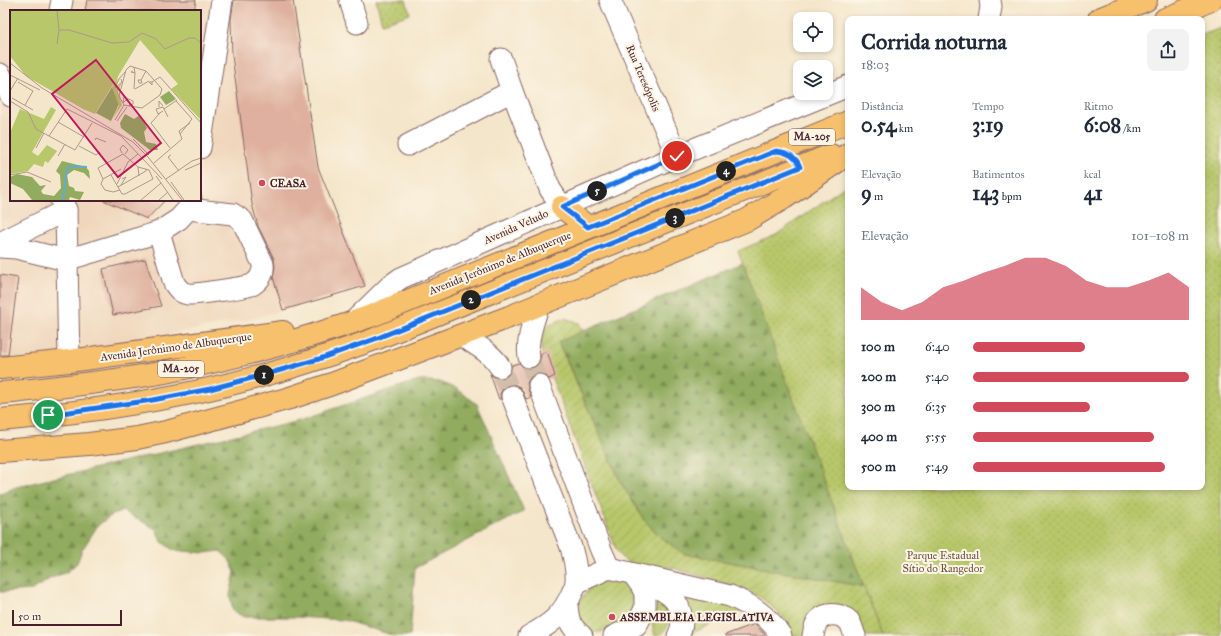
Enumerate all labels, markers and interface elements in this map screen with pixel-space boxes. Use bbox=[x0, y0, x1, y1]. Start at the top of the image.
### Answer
inset map bbox=[10, 10, 201, 201]
map controls bbox=[793, 12, 833, 100]
button: locate bbox=[793, 12, 833, 52]
text: Corrida noturna bbox=[861, 28, 1007, 55]
button: share bbox=[1147, 29, 1189, 71]
street label: Rua Teresópolis bbox=[623, 43, 663, 113]
text: 18:03 bbox=[861, 57, 889, 73]
button: layers bbox=[793, 60, 833, 100]
text: Distância bbox=[861, 100, 904, 113]
text: Tempo bbox=[972, 100, 1004, 113]
text: Ritmo bbox=[1084, 100, 1113, 113]
text: 0.54 bbox=[861, 113, 896, 137]
text: 3:19 bbox=[972, 113, 1004, 137]
text: 6:08 bbox=[1084, 113, 1121, 137]
text: km bbox=[896, 122, 913, 135]
text: /km bbox=[1121, 122, 1141, 135]
road number: MA-205 bbox=[789, 129, 835, 145]
pin bbox=[660, 139, 694, 173]
icon: check bbox=[666, 145, 688, 167]
pin: 4 bbox=[716, 161, 736, 181]
text: 4 bbox=[723, 164, 729, 177]
text: Elevação bbox=[861, 168, 901, 181]
text: Batimentos bbox=[972, 168, 1024, 181]
text: kcal bbox=[1084, 168, 1101, 181]
place label: CEASA bbox=[270, 177, 307, 190]
marker: CEASA bbox=[257, 178, 267, 188]
pin: 5 bbox=[587, 181, 607, 201]
text: 9 bbox=[861, 181, 872, 205]
text: 143 bbox=[972, 181, 999, 205]
text: 41 bbox=[1084, 181, 1103, 205]
text: 5 bbox=[594, 184, 600, 197]
text: m bbox=[872, 190, 883, 203]
text: bpm bbox=[999, 190, 1022, 203]
street label: Avenida Veludo bbox=[481, 207, 551, 247]
pin: 3 bbox=[665, 208, 685, 228]
text: 3 bbox=[673, 211, 677, 224]
street label: Avenida Jerônimo de Albuquerque bbox=[426, 228, 574, 299]
text: Elevação bbox=[861, 228, 908, 244]
text: 101–108 m bbox=[1131, 228, 1189, 244]
pin: 2 bbox=[461, 290, 481, 310]
text: 2 bbox=[468, 293, 474, 306]
street label: Avenida Jerônimo de Albuquerque bbox=[99, 330, 253, 365]
text: 100 m bbox=[861, 339, 895, 355]
text: 6:40 bbox=[925, 339, 950, 355]
road number: MA-205 bbox=[158, 361, 204, 377]
pin: 1 bbox=[254, 365, 274, 385]
text: 1 bbox=[262, 368, 266, 381]
text: 200 m bbox=[861, 369, 896, 385]
text: 5:40 bbox=[925, 369, 949, 385]
pin bbox=[31, 398, 65, 432]
text: 300 m bbox=[861, 399, 895, 415]
text: 6:35 bbox=[925, 399, 946, 415]
icon: arrive bbox=[37, 404, 59, 426]
text: 400 m bbox=[861, 429, 897, 445]
text: 5:55 bbox=[925, 429, 946, 445]
text: 500 m bbox=[861, 459, 896, 475]
text: 5:49 bbox=[925, 459, 949, 475]
park label: Parque Estadual Sítio do Rangedor bbox=[903, 549, 984, 575]
scale bar bbox=[12, 608, 122, 627]
text: 50 m bbox=[18, 610, 41, 623]
place label: ASSEMBLEIA LEGISLATIVA bbox=[619, 611, 775, 624]
marker: ASSEMBLEIA LEGISLATIVA bbox=[607, 612, 617, 622]

